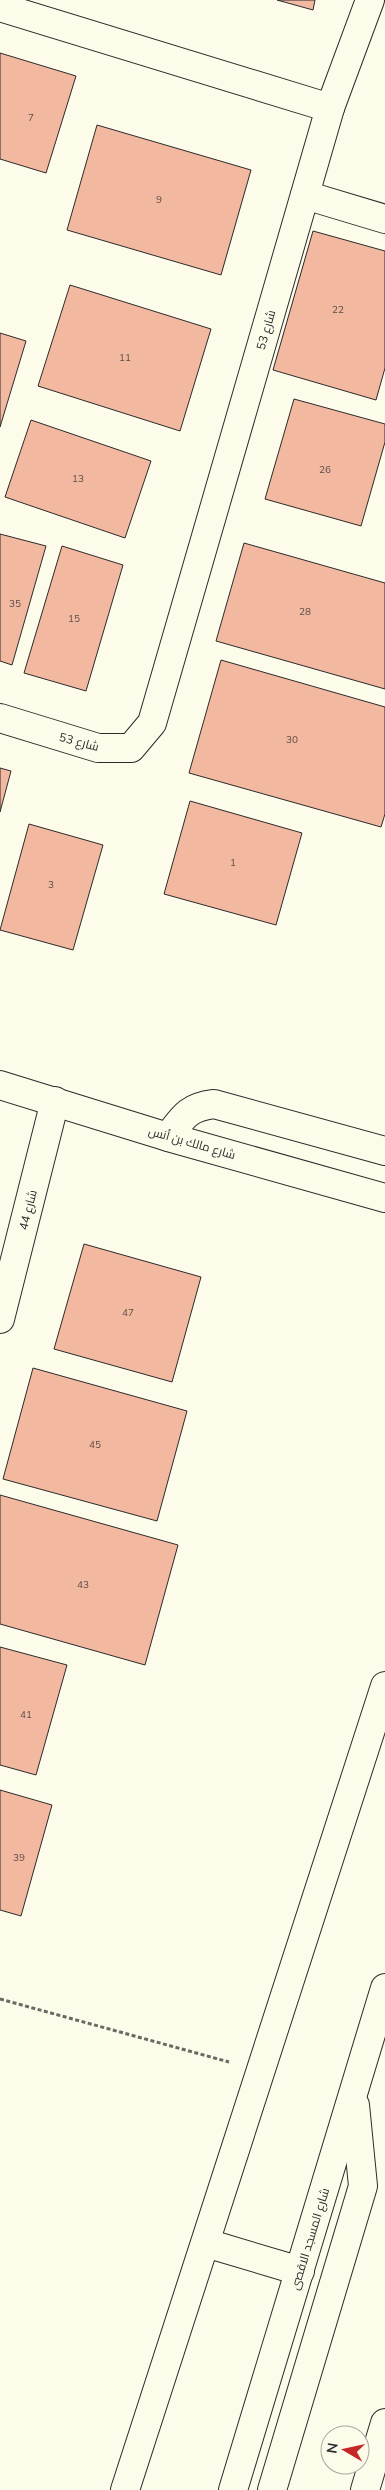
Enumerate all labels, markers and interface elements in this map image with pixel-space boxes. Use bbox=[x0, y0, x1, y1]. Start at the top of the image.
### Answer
house number: 7 bbox=[28, 111, 34, 125]
house number: 9 bbox=[156, 193, 162, 207]
house number: 22 bbox=[332, 303, 344, 317]
street label: شارع 53 bbox=[253, 308, 279, 352]
house number: 11 bbox=[119, 351, 131, 365]
house number: 26 bbox=[319, 463, 331, 477]
house number: 13 bbox=[72, 472, 84, 486]
house number: 35 bbox=[9, 597, 21, 611]
house number: 28 bbox=[299, 605, 311, 619]
house number: 15 bbox=[68, 612, 80, 626]
street label: شارع 53 bbox=[57, 729, 101, 755]
house number: 30 bbox=[286, 733, 298, 747]
house number: 1 bbox=[230, 856, 236, 870]
house number: 3 bbox=[48, 878, 54, 892]
street label: شارع مالك بن أنس bbox=[147, 1123, 237, 1163]
street label: شارع 44 bbox=[15, 1188, 41, 1232]
house number: 47 bbox=[122, 1306, 134, 1320]
house number: 45 bbox=[89, 1438, 101, 1452]
house number: 43 bbox=[77, 1578, 89, 1592]
house number: 41 bbox=[20, 1708, 32, 1722]
house number: 39 bbox=[13, 1851, 25, 1865]
street label: شارع المسجد الاقصى bbox=[287, 2186, 333, 2292]
north arrow bbox=[320, 2425, 370, 2475]
text: N bbox=[322, 2441, 343, 2455]

